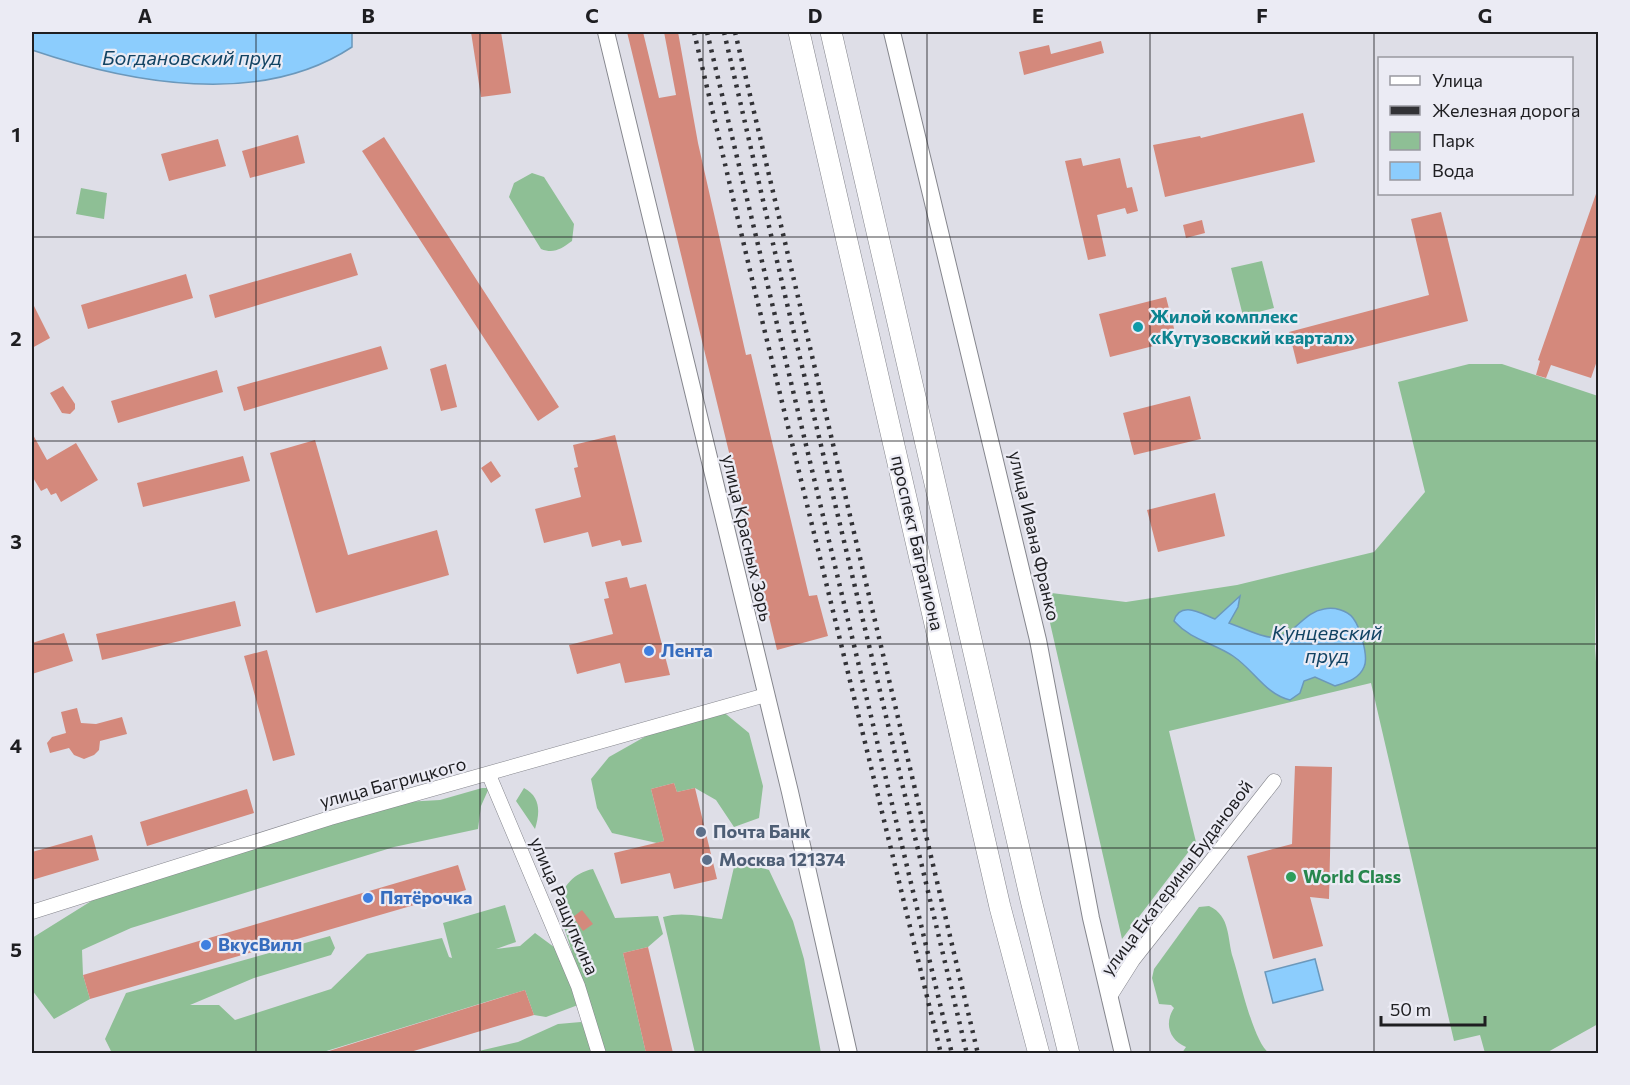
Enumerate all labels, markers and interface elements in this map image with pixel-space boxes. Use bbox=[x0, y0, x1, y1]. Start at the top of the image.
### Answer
text: A bbox=[138, 3, 152, 27]
text: B bbox=[361, 3, 375, 27]
text: C bbox=[585, 3, 599, 27]
text: D bbox=[808, 3, 822, 27]
text: E bbox=[1032, 3, 1044, 27]
text: F bbox=[1256, 3, 1268, 27]
text: G bbox=[1478, 3, 1492, 27]
water label: Богдановский пруд bbox=[102, 45, 282, 69]
legend bbox=[1378, 57, 1573, 195]
text: Улица bbox=[1432, 69, 1483, 91]
text: Железная дорога bbox=[1432, 99, 1580, 121]
text: 1 bbox=[11, 122, 21, 146]
text: Парк bbox=[1432, 129, 1475, 151]
text: Вода bbox=[1432, 159, 1474, 181]
place label: Жилой комплекс «Кутузовский квартал» bbox=[1150, 305, 1355, 348]
marker: Жилой комплекс «Кутузовский квартал» bbox=[1131, 320, 1145, 334]
text: 2 bbox=[10, 326, 22, 350]
street label: улица Ивана Франко bbox=[1005, 449, 1065, 623]
street label: улица Красных Зорь bbox=[718, 452, 778, 623]
street label: проспект Багратиона bbox=[887, 453, 949, 633]
text: 3 bbox=[10, 529, 22, 553]
water label: Кунцевский пруд bbox=[1272, 620, 1383, 667]
place label: Лента bbox=[661, 639, 713, 661]
marker: Лента bbox=[642, 644, 656, 658]
text: 4 bbox=[10, 733, 22, 757]
street label: улица Багрицкого bbox=[317, 752, 469, 812]
street label: улица Екатерины Будановой bbox=[1096, 775, 1257, 979]
place label: Почта Банк bbox=[713, 820, 811, 842]
marker: Почта Банк bbox=[694, 825, 708, 839]
street label: улица Ращупкина bbox=[526, 833, 604, 978]
place label: Москва 121374 bbox=[719, 848, 845, 870]
marker: Москва 121374 bbox=[700, 853, 714, 867]
place label: World Class bbox=[1303, 865, 1401, 887]
marker: World Class bbox=[1284, 870, 1298, 884]
place label: Пятёрочка bbox=[380, 886, 472, 908]
marker: Пятёрочка bbox=[361, 891, 375, 905]
place label: ВкусВилл bbox=[218, 933, 302, 955]
text: 5 bbox=[10, 937, 22, 961]
marker: ВкусВилл bbox=[199, 938, 213, 952]
scale bar bbox=[1381, 989, 1484, 1027]
text: 50 m bbox=[1390, 998, 1431, 1020]

